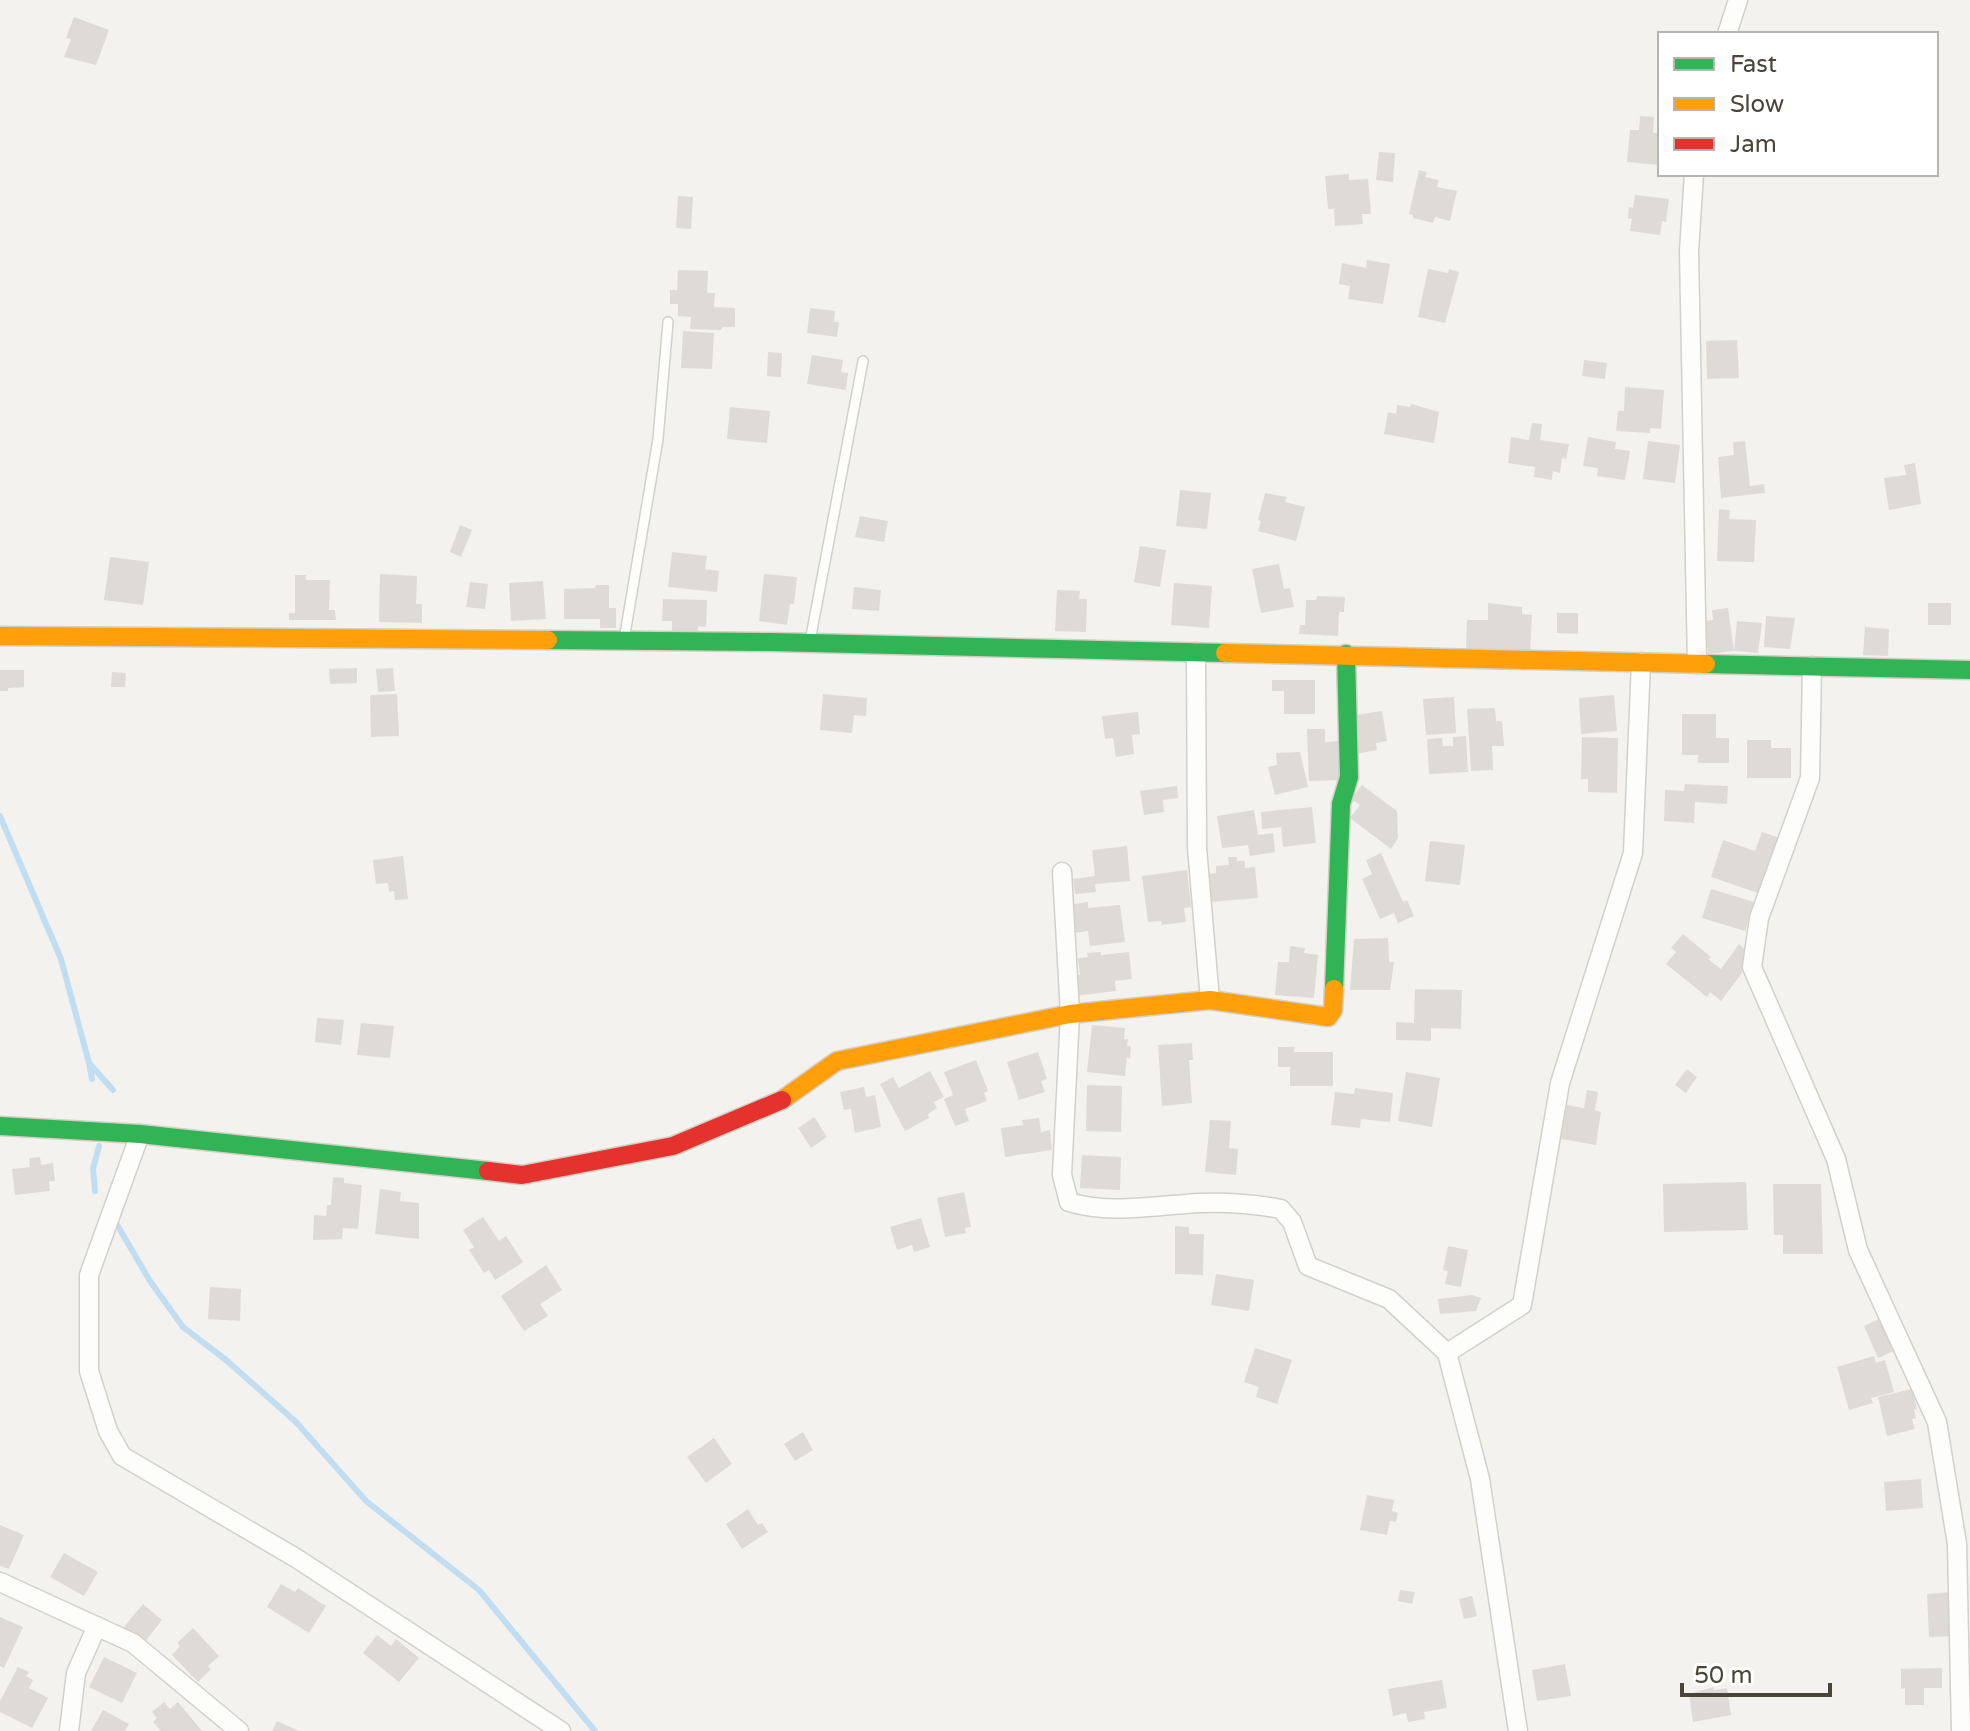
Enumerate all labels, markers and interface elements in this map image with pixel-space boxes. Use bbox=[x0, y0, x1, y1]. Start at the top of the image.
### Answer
legend bbox=[1658, 32, 1938, 176]
text: Fast bbox=[1730, 50, 1777, 79]
text: Slow bbox=[1730, 90, 1784, 119]
text: Jam bbox=[1730, 130, 1777, 159]
scale bar bbox=[1682, 1647, 1830, 1697]
text: 50 m bbox=[1694, 1661, 1752, 1690]

